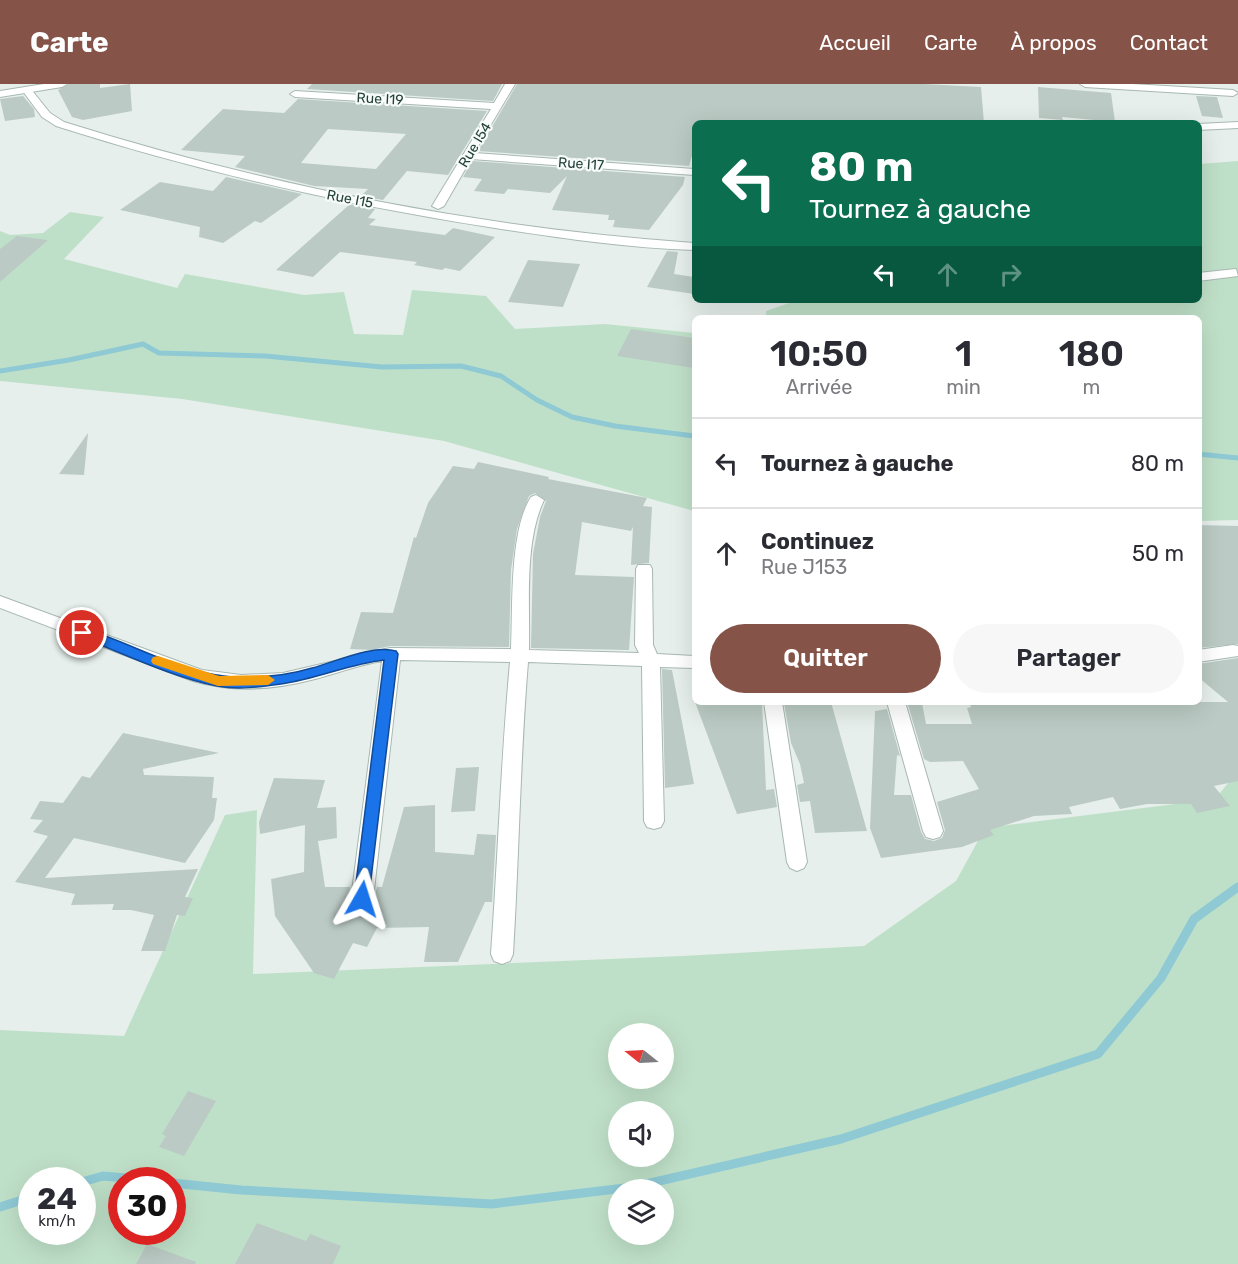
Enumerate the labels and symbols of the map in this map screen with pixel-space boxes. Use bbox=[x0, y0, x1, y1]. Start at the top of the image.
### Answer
street label: Rue I19 bbox=[356, 89, 404, 109]
street label: Rue I54 bbox=[455, 119, 495, 171]
street label: Rue I17 bbox=[558, 154, 604, 174]
street label: Rue I15 bbox=[325, 186, 375, 212]
pin bbox=[56, 607, 107, 658]
position arrow bbox=[330, 867, 394, 931]
north arrow bbox=[608, 1023, 674, 1089]
speed limit sign: 30 bbox=[108, 1167, 186, 1245]

